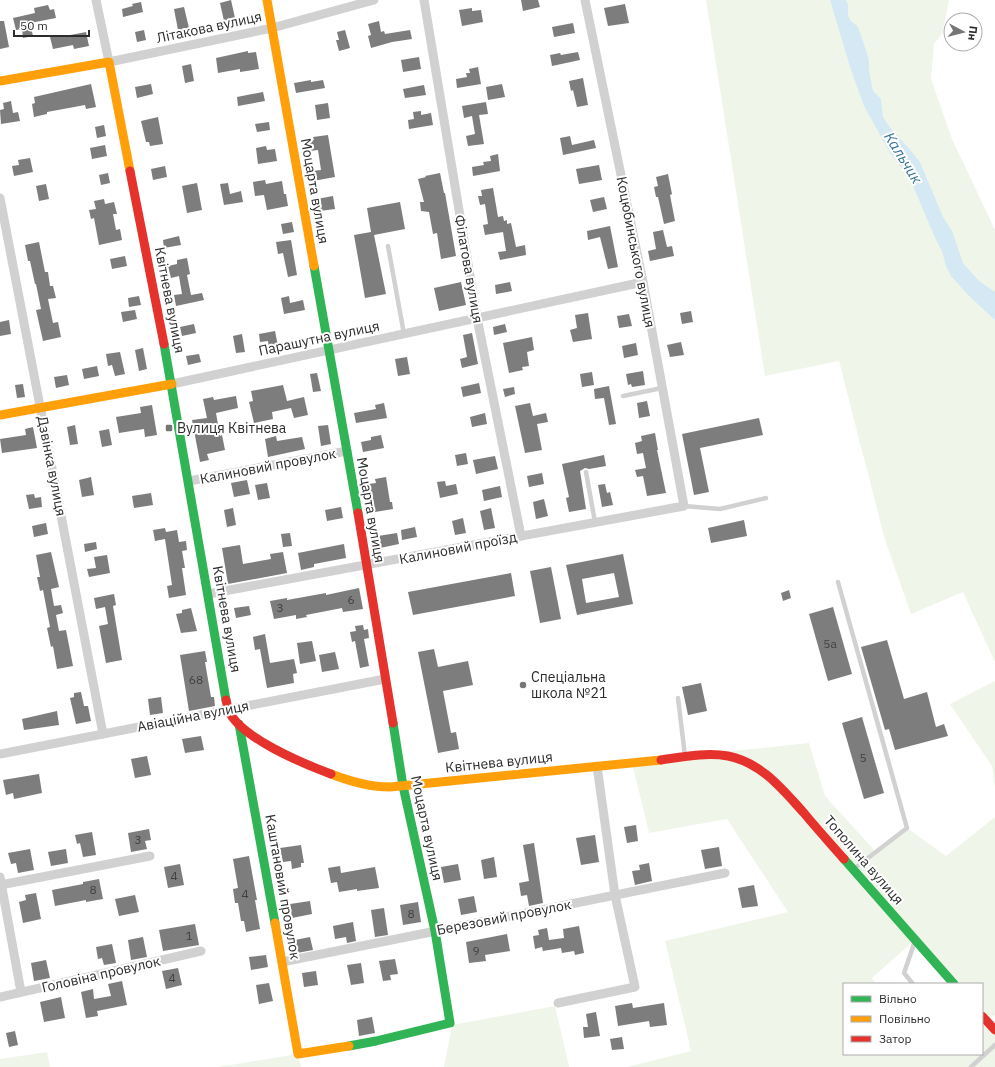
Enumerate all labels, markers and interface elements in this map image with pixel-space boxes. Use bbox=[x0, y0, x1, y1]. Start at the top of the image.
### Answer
street label: Літакова вулиця bbox=[155, 7, 263, 47]
scale bar bbox=[14, 12, 89, 38]
north arrow bbox=[943, 12, 983, 52]
text: 50 m bbox=[20, 18, 48, 33]
text: Пн bbox=[965, 25, 981, 41]
water label: Кальчик bbox=[880, 128, 927, 188]
street label: Моцарта вулиця bbox=[297, 137, 333, 245]
street label: Коцюбинського вулиця bbox=[613, 175, 659, 329]
street label: Філатова вулиця bbox=[451, 213, 487, 325]
street label: Квітнева вулиця bbox=[151, 245, 189, 355]
street label: Парашутна вулиця bbox=[257, 316, 381, 360]
street label: Дзвінка вулиця bbox=[33, 414, 71, 518]
place label: Вулиця Квітнева bbox=[177, 419, 287, 437]
marker: Вулиця Квітнева bbox=[164, 423, 174, 433]
street label: Калиновий провулок bbox=[198, 444, 338, 488]
street label: Моцарта вулиця bbox=[353, 456, 389, 564]
street label: Калиновий проїзд bbox=[398, 528, 518, 568]
street label: Квітнева вулиця bbox=[209, 564, 245, 674]
house number: 6 bbox=[347, 592, 355, 607]
house number: 3 bbox=[276, 600, 284, 615]
house number: 5а bbox=[823, 636, 837, 651]
place label: Спеціальна школа №21 bbox=[531, 668, 607, 702]
house number: 68 bbox=[189, 672, 203, 687]
marker: Спеціальна школа №21 bbox=[518, 680, 528, 690]
street label: Авіаційна вулиця bbox=[136, 696, 250, 736]
street label: Квітнева вулиця bbox=[444, 747, 554, 777]
house number: 5 bbox=[859, 750, 867, 765]
street label: Моцарта вулиця bbox=[407, 774, 447, 882]
street label: Тополина вулиця bbox=[820, 812, 908, 908]
street label: Каштановий провулок bbox=[261, 813, 305, 961]
house number: 3 bbox=[134, 832, 142, 847]
house number: 4 bbox=[170, 868, 178, 883]
house number: 8 bbox=[89, 882, 97, 897]
house number: 4 bbox=[241, 886, 249, 901]
street label: Березовий провулок bbox=[435, 895, 573, 939]
house number: 8 bbox=[407, 906, 415, 921]
house number: 1 bbox=[185, 928, 193, 943]
house number: 9 bbox=[472, 943, 480, 958]
street label: Головіна провулок bbox=[40, 952, 162, 996]
house number: 4 bbox=[168, 970, 176, 985]
legend bbox=[843, 983, 983, 1055]
text: Вільно bbox=[879, 991, 917, 1006]
text: Повільно bbox=[879, 1011, 931, 1026]
text: Затор bbox=[879, 1031, 912, 1046]

